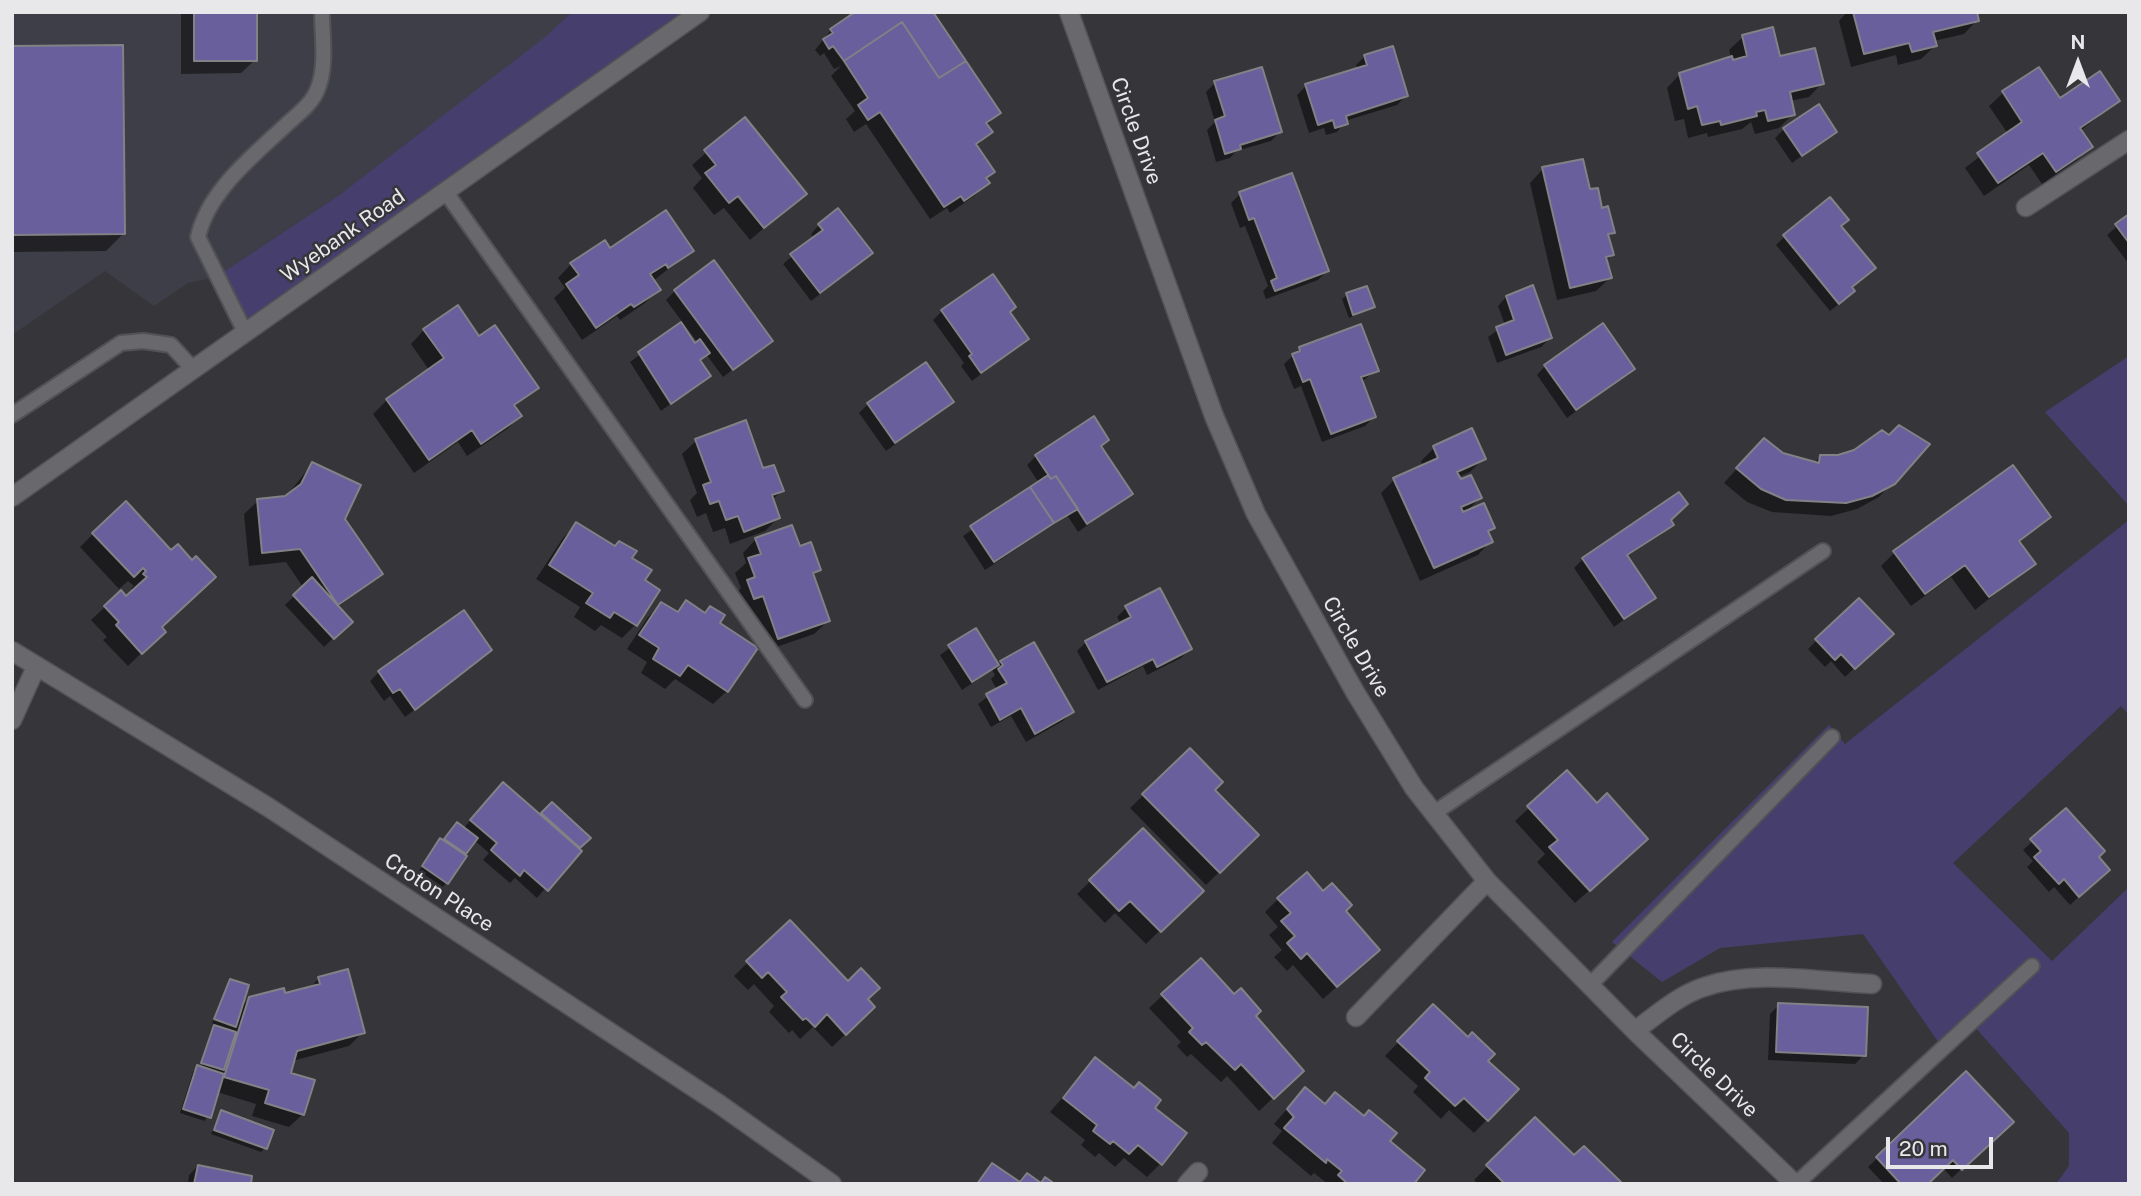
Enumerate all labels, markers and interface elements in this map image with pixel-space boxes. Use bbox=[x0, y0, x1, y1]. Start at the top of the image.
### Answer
north arrow bbox=[2043, 28, 2113, 98]
text: N bbox=[2071, 31, 2085, 53]
street label: Circle Drive bbox=[1105, 74, 1167, 188]
street label: Wyebank Road bbox=[276, 184, 410, 288]
street label: Circle Drive bbox=[1317, 592, 1395, 702]
street label: Croton Place bbox=[380, 848, 498, 938]
street label: Circle Drive bbox=[1665, 1027, 1763, 1123]
scale bar bbox=[1889, 1122, 1996, 1166]
text: 20 m bbox=[1899, 1136, 1948, 1161]

